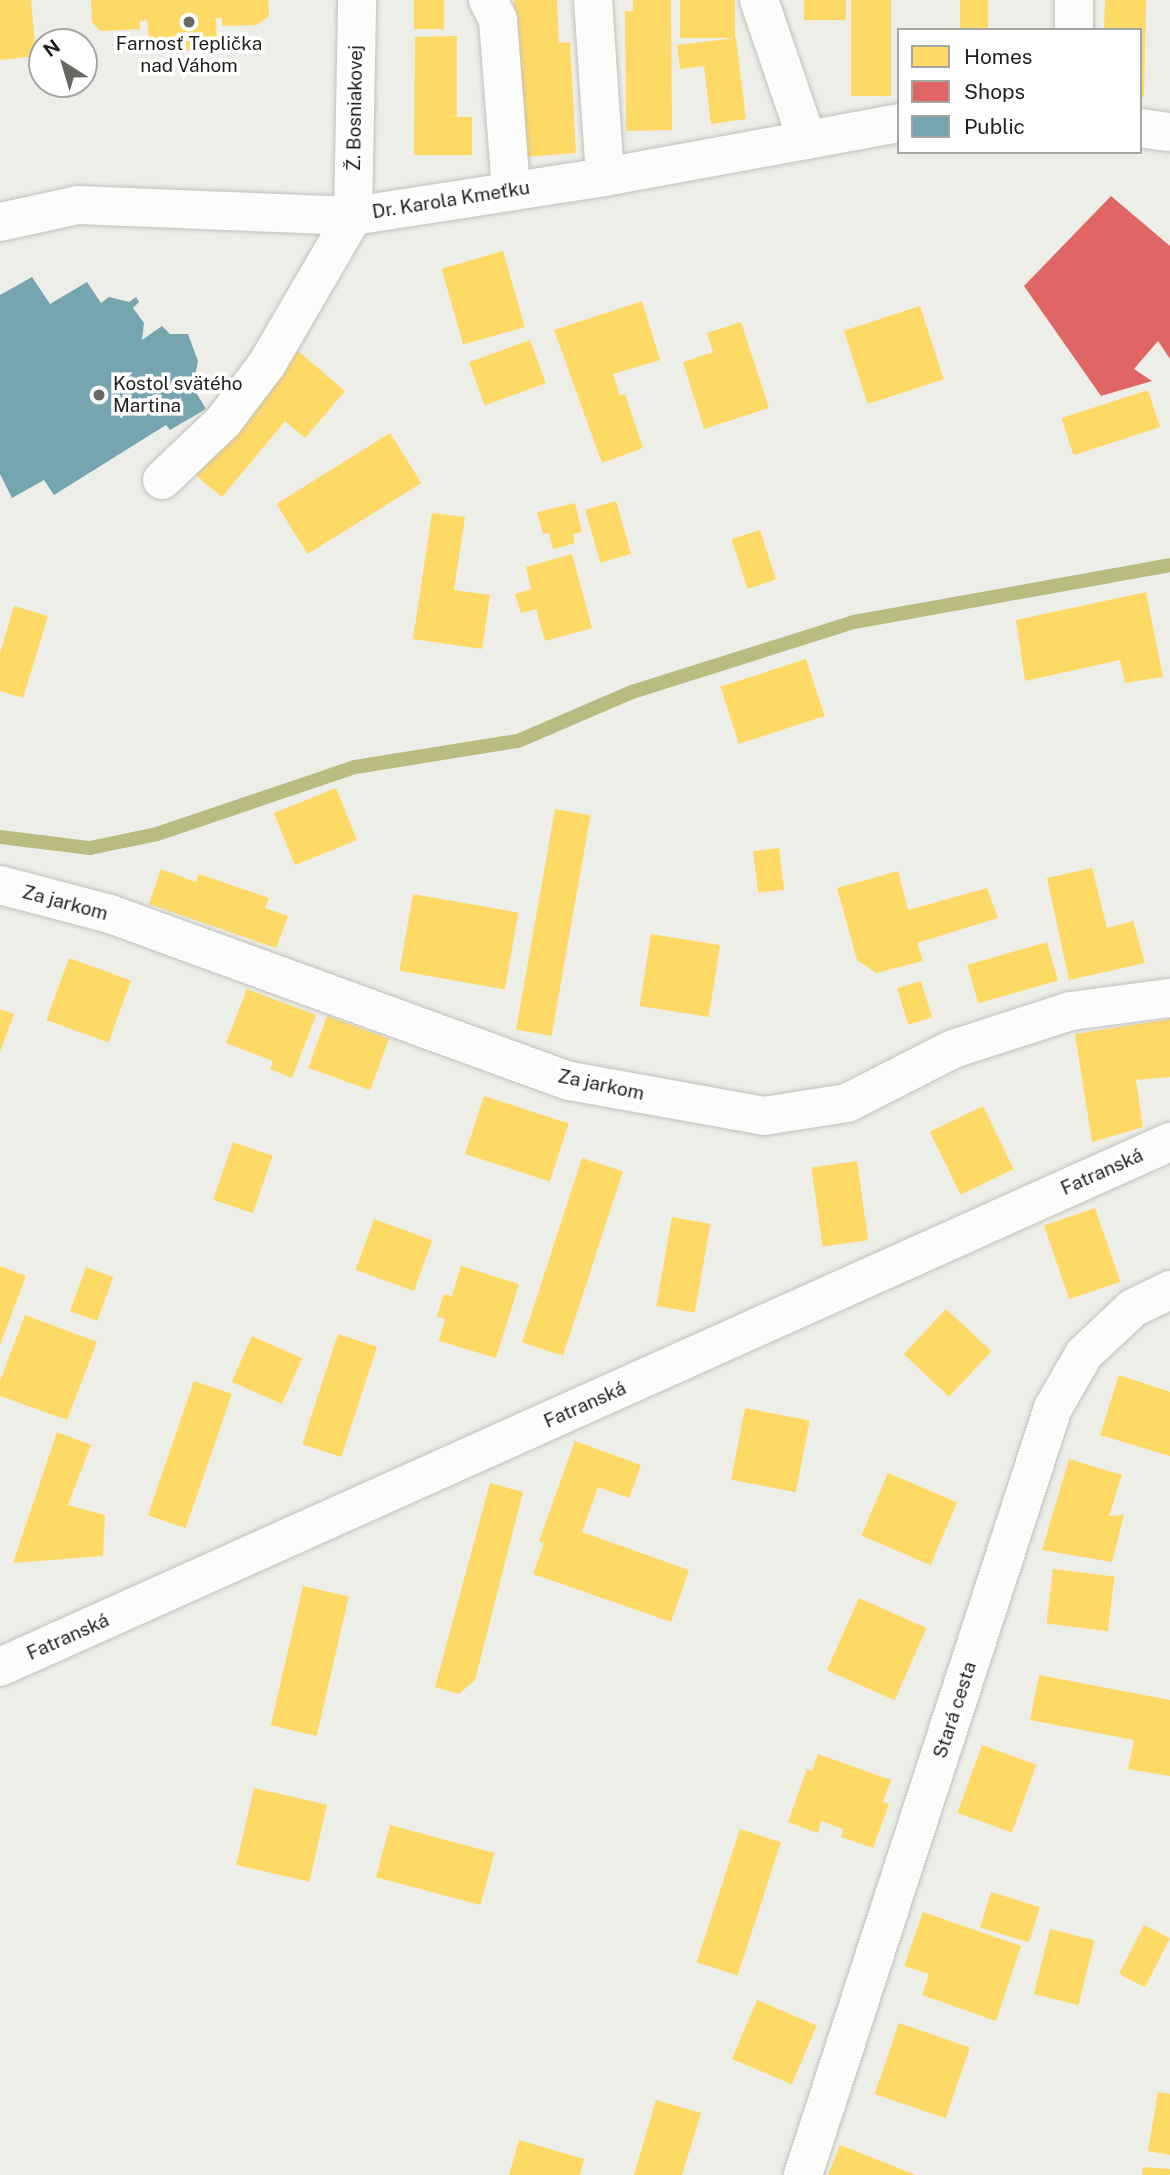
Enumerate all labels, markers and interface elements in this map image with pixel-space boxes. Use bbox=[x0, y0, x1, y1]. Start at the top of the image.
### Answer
marker: Farnosť Teplička nad Váhom bbox=[181, 14, 197, 30]
north arrow bbox=[28, 28, 98, 98]
legend bbox=[897, 28, 1142, 154]
place label: Farnosť Teplička nad Váhom bbox=[116, 33, 262, 77]
text: N bbox=[39, 35, 64, 61]
text: Homes bbox=[964, 44, 1032, 69]
street label: Ž. Bosniakovej bbox=[343, 45, 367, 171]
text: Shops bbox=[964, 79, 1025, 104]
text: Public bbox=[964, 114, 1025, 139]
street label: Dr. Karola Kmeťku bbox=[370, 176, 532, 224]
place label: Kostol svätého Martina bbox=[113, 373, 242, 417]
marker: Kostol svätého Martina bbox=[91, 387, 107, 403]
street label: Za jarkom bbox=[20, 881, 110, 925]
street label: Za jarkom bbox=[556, 1065, 646, 1105]
street label: Fatranská bbox=[1057, 1144, 1147, 1200]
street label: Fatranská bbox=[540, 1377, 630, 1433]
street label: Fatranská bbox=[23, 1609, 113, 1665]
street label: Stará cesta bbox=[929, 1659, 981, 1761]

